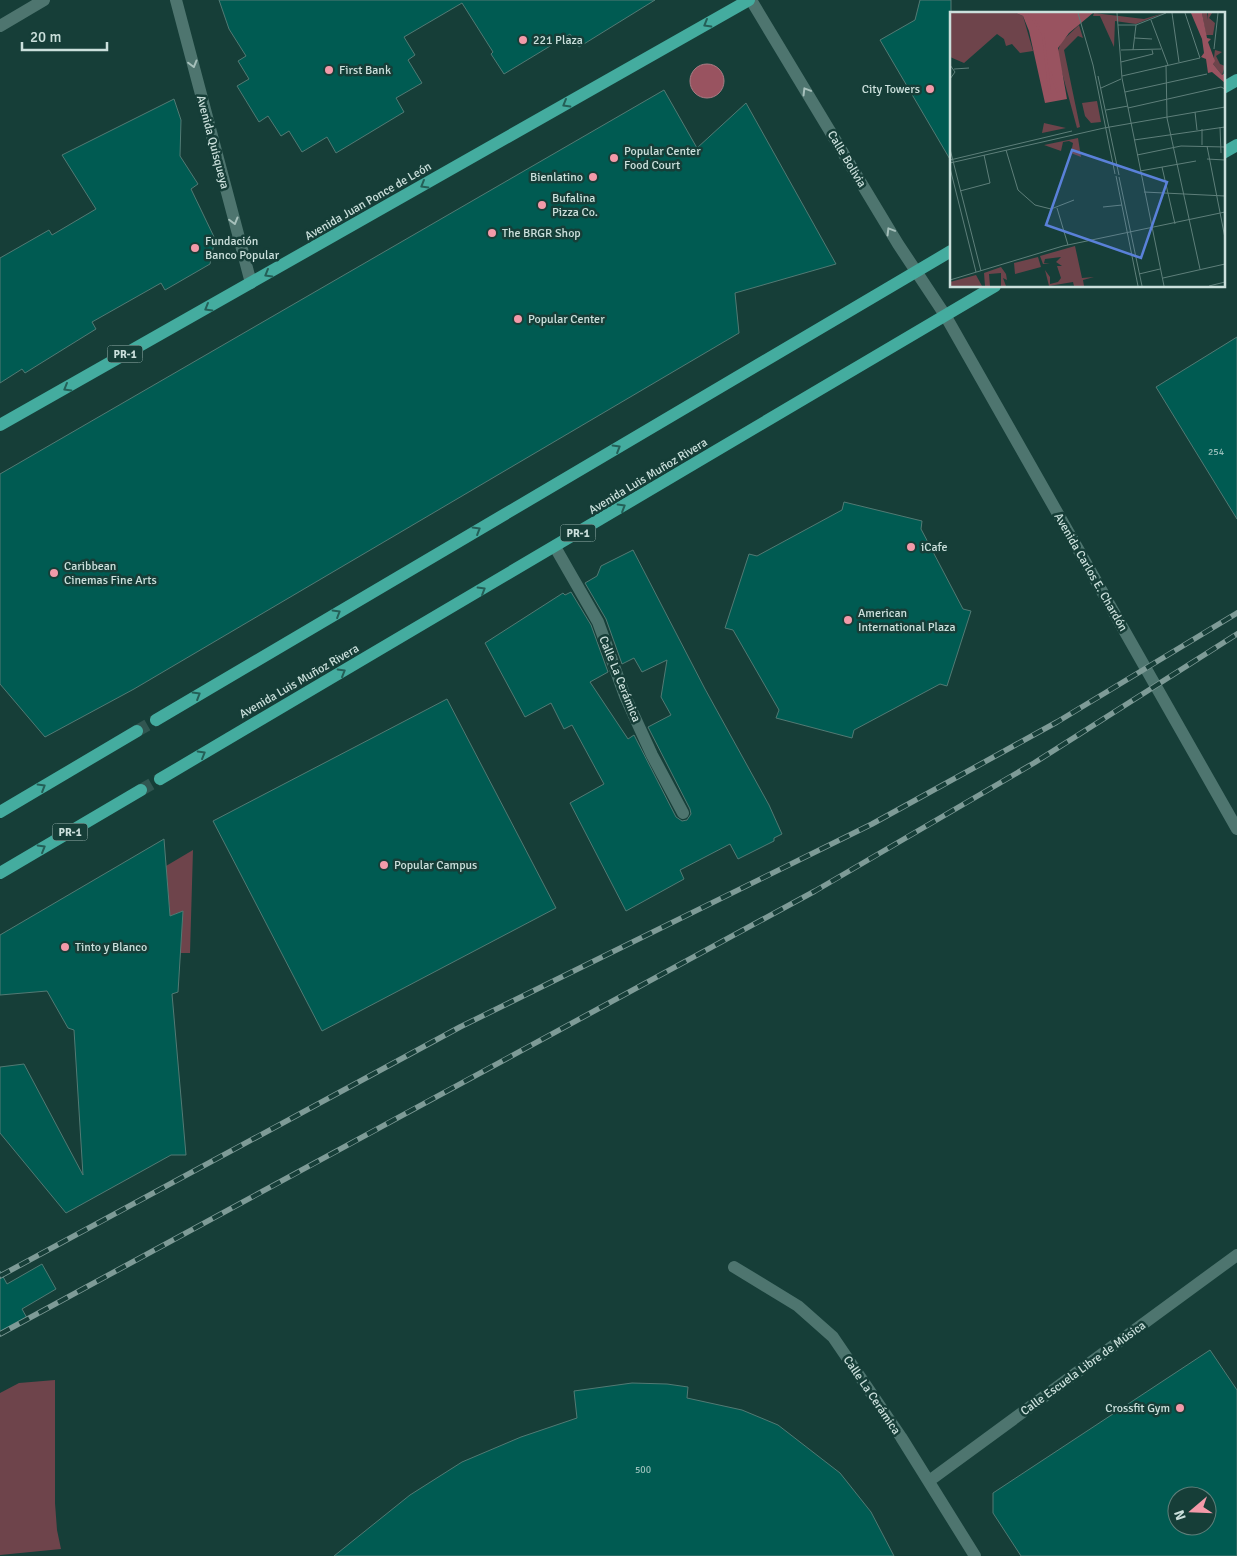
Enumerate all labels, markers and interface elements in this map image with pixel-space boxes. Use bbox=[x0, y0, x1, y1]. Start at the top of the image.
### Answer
inset map bbox=[950, 12, 1224, 288]
one-way arrow bbox=[703, 18, 712, 28]
scale bar bbox=[22, 20, 108, 52]
text: 20 m bbox=[30, 28, 61, 46]
place label: 221 Plaza bbox=[533, 33, 583, 48]
marker: 221 Plaza bbox=[517, 34, 529, 46]
one-way arrow bbox=[187, 60, 198, 69]
place label: First Bank bbox=[339, 63, 391, 78]
marker: First Bank bbox=[323, 64, 335, 76]
place label: City Towers bbox=[862, 82, 920, 97]
marker: City Towers bbox=[924, 83, 936, 95]
one-way arrow bbox=[803, 88, 813, 97]
street label: Avenida Quisqueya bbox=[193, 94, 232, 191]
one-way arrow bbox=[562, 98, 571, 108]
street label: Calle Bolivia bbox=[824, 128, 869, 190]
place label: Popular Center Food Court bbox=[624, 144, 701, 173]
marker: Popular Center Food Court bbox=[608, 152, 620, 164]
street label: Avenida Juan Ponce de León bbox=[302, 159, 434, 244]
place label: Bienlatino bbox=[530, 170, 583, 185]
marker: Bienlatino bbox=[587, 171, 599, 183]
one-way arrow bbox=[421, 178, 430, 188]
place label: Bufalina Pizza Co. bbox=[552, 191, 598, 220]
marker: Bufalina Pizza Co. bbox=[536, 199, 548, 211]
one-way arrow bbox=[228, 217, 239, 226]
place label: The BRGR Shop bbox=[502, 226, 581, 241]
marker: The BRGR Shop bbox=[486, 227, 498, 239]
one-way arrow bbox=[886, 227, 896, 236]
place label: Fundación Banco Popular bbox=[205, 234, 280, 263]
marker: Fundación Banco Popular bbox=[189, 242, 201, 254]
one-way arrow bbox=[264, 267, 273, 277]
one-way arrow bbox=[205, 301, 214, 311]
place label: Popular Center bbox=[528, 312, 605, 327]
marker: Popular Center bbox=[512, 313, 524, 325]
road number: PR-1 bbox=[108, 346, 142, 362]
one-way arrow bbox=[63, 381, 72, 391]
street label: Avenida Luis Muñoz Rivera bbox=[586, 435, 710, 518]
one-way arrow bbox=[612, 444, 621, 454]
house number: 254 bbox=[1208, 446, 1225, 458]
one-way arrow bbox=[617, 504, 626, 514]
street label: Avenida Carlos E. Chardón bbox=[1050, 510, 1131, 634]
road number: PR-1 bbox=[560, 524, 596, 542]
one-way arrow bbox=[472, 527, 481, 537]
place label: iCafe bbox=[921, 540, 947, 555]
marker: iCafe bbox=[905, 541, 917, 553]
place label: Caribbean Cinemas Fine Arts bbox=[64, 559, 157, 588]
marker: Caribbean Cinemas Fine Arts bbox=[48, 567, 60, 579]
one-way arrow bbox=[477, 586, 486, 596]
place label: American International Plaza bbox=[858, 606, 956, 635]
one-way arrow bbox=[332, 609, 341, 619]
marker: American International Plaza bbox=[842, 614, 854, 626]
street label: Calle La Cerámica bbox=[595, 634, 644, 725]
street label: Avenida Luis Muñoz Rivera bbox=[237, 641, 362, 722]
one-way arrow bbox=[337, 669, 346, 679]
one-way arrow bbox=[192, 692, 201, 702]
one-way arrow bbox=[196, 751, 205, 761]
one-way arrow bbox=[37, 784, 46, 794]
road number: PR-1 bbox=[52, 824, 88, 840]
one-way arrow bbox=[37, 845, 46, 855]
place label: Popular Campus bbox=[394, 858, 477, 873]
marker: Popular Campus bbox=[378, 859, 390, 871]
place label: Tinto y Blanco bbox=[75, 940, 147, 955]
marker: Tinto y Blanco bbox=[59, 941, 71, 953]
street label: Calle Escuela Libre de Música bbox=[1018, 1318, 1149, 1419]
street label: Calle La Cerámica bbox=[840, 1353, 903, 1437]
place label: Crossfit Gym bbox=[1105, 1401, 1170, 1416]
marker: Crossfit Gym bbox=[1174, 1402, 1186, 1414]
house number: 500 bbox=[635, 1464, 651, 1476]
north arrow bbox=[1167, 1486, 1217, 1536]
text: N bbox=[1171, 1508, 1190, 1522]

